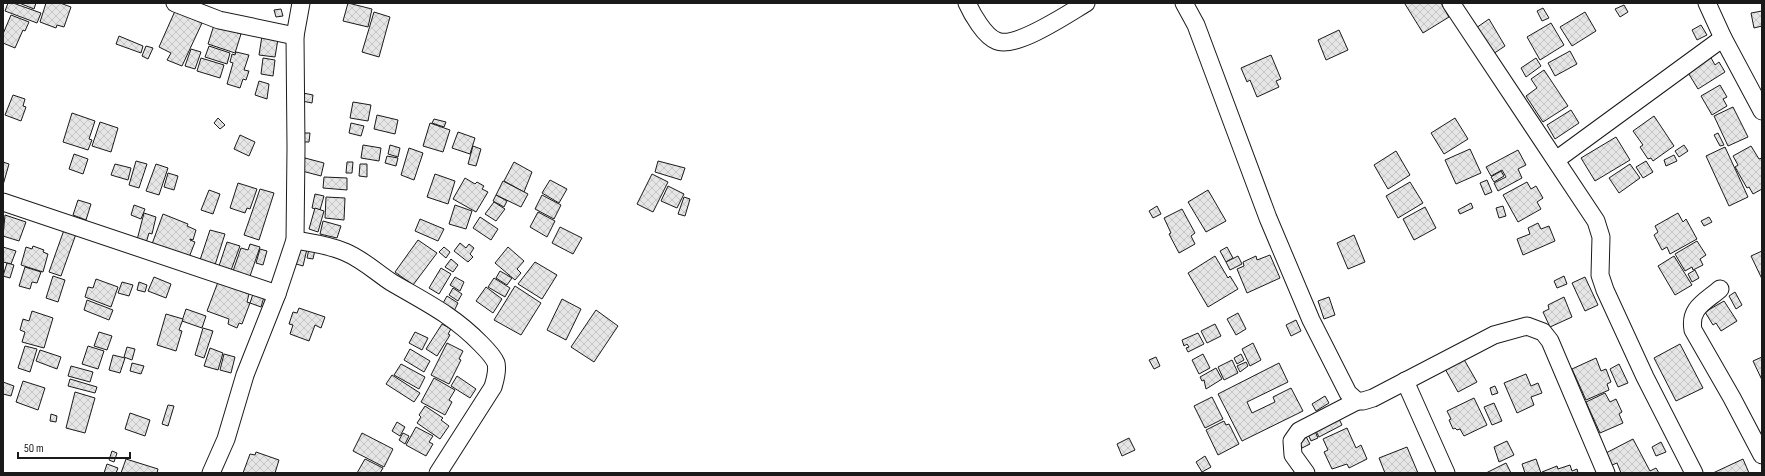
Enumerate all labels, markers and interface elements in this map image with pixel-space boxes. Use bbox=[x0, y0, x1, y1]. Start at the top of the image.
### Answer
scale bar bbox=[18, 434, 130, 460]
text: 50 m bbox=[24, 441, 44, 456]

